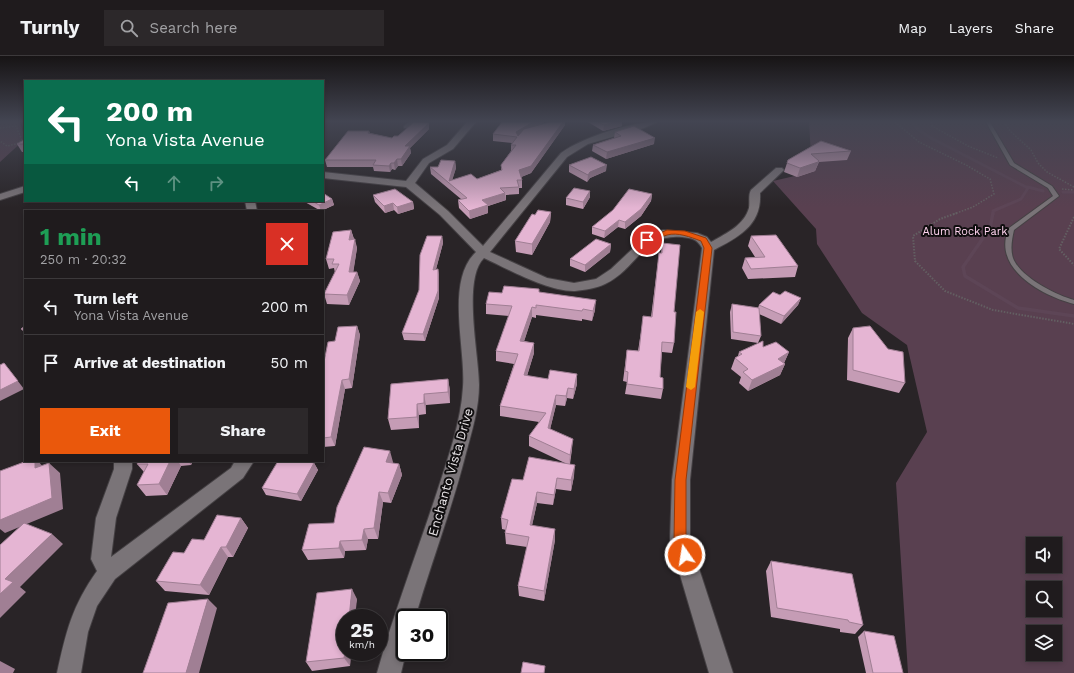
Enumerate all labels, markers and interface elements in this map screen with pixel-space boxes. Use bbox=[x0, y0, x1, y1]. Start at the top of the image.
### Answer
search box bbox=[104, 10, 384, 46]
text: Turnly bbox=[20, 16, 80, 39]
icon: search bbox=[118, 17, 140, 39]
text: Search here bbox=[150, 19, 237, 37]
text: Map bbox=[898, 20, 927, 36]
text: Layers bbox=[949, 20, 993, 36]
text: Share bbox=[1015, 20, 1054, 36]
text: 200 m bbox=[106, 95, 193, 128]
icon: left bbox=[40, 96, 92, 148]
text: Yona Vista Avenue bbox=[106, 129, 265, 150]
icon: left bbox=[121, 172, 143, 194]
icon: ahead bbox=[163, 172, 185, 194]
icon: right bbox=[205, 172, 227, 194]
text: 1 min bbox=[40, 223, 102, 251]
button: close bbox=[266, 223, 308, 265]
pin bbox=[630, 223, 664, 257]
park label: Alum Rock Park bbox=[923, 225, 1007, 238]
icon: arrive bbox=[636, 229, 658, 251]
text: 250 m · 20:32 bbox=[40, 252, 127, 267]
text: Turn left bbox=[74, 290, 138, 308]
icon: left bbox=[40, 296, 62, 318]
text: 200 m bbox=[261, 298, 308, 316]
text: Yona Vista Avenue bbox=[74, 308, 189, 323]
icon: arrive bbox=[40, 352, 62, 374]
text: Arrive at destination bbox=[74, 354, 226, 372]
text: 50 m bbox=[271, 354, 308, 372]
street label: Enchanto Vista Drive bbox=[425, 407, 476, 538]
button: Exit bbox=[40, 408, 170, 454]
button: Share bbox=[178, 408, 308, 454]
position arrow bbox=[664, 534, 706, 576]
map controls bbox=[1026, 537, 1062, 661]
button: sound bbox=[1026, 537, 1062, 573]
button: search bbox=[1026, 581, 1062, 617]
speed limit sign: 30 bbox=[396, 609, 448, 661]
text: 25 bbox=[350, 618, 374, 642]
button: layers bbox=[1026, 625, 1062, 661]
text: km/h bbox=[349, 639, 375, 650]

